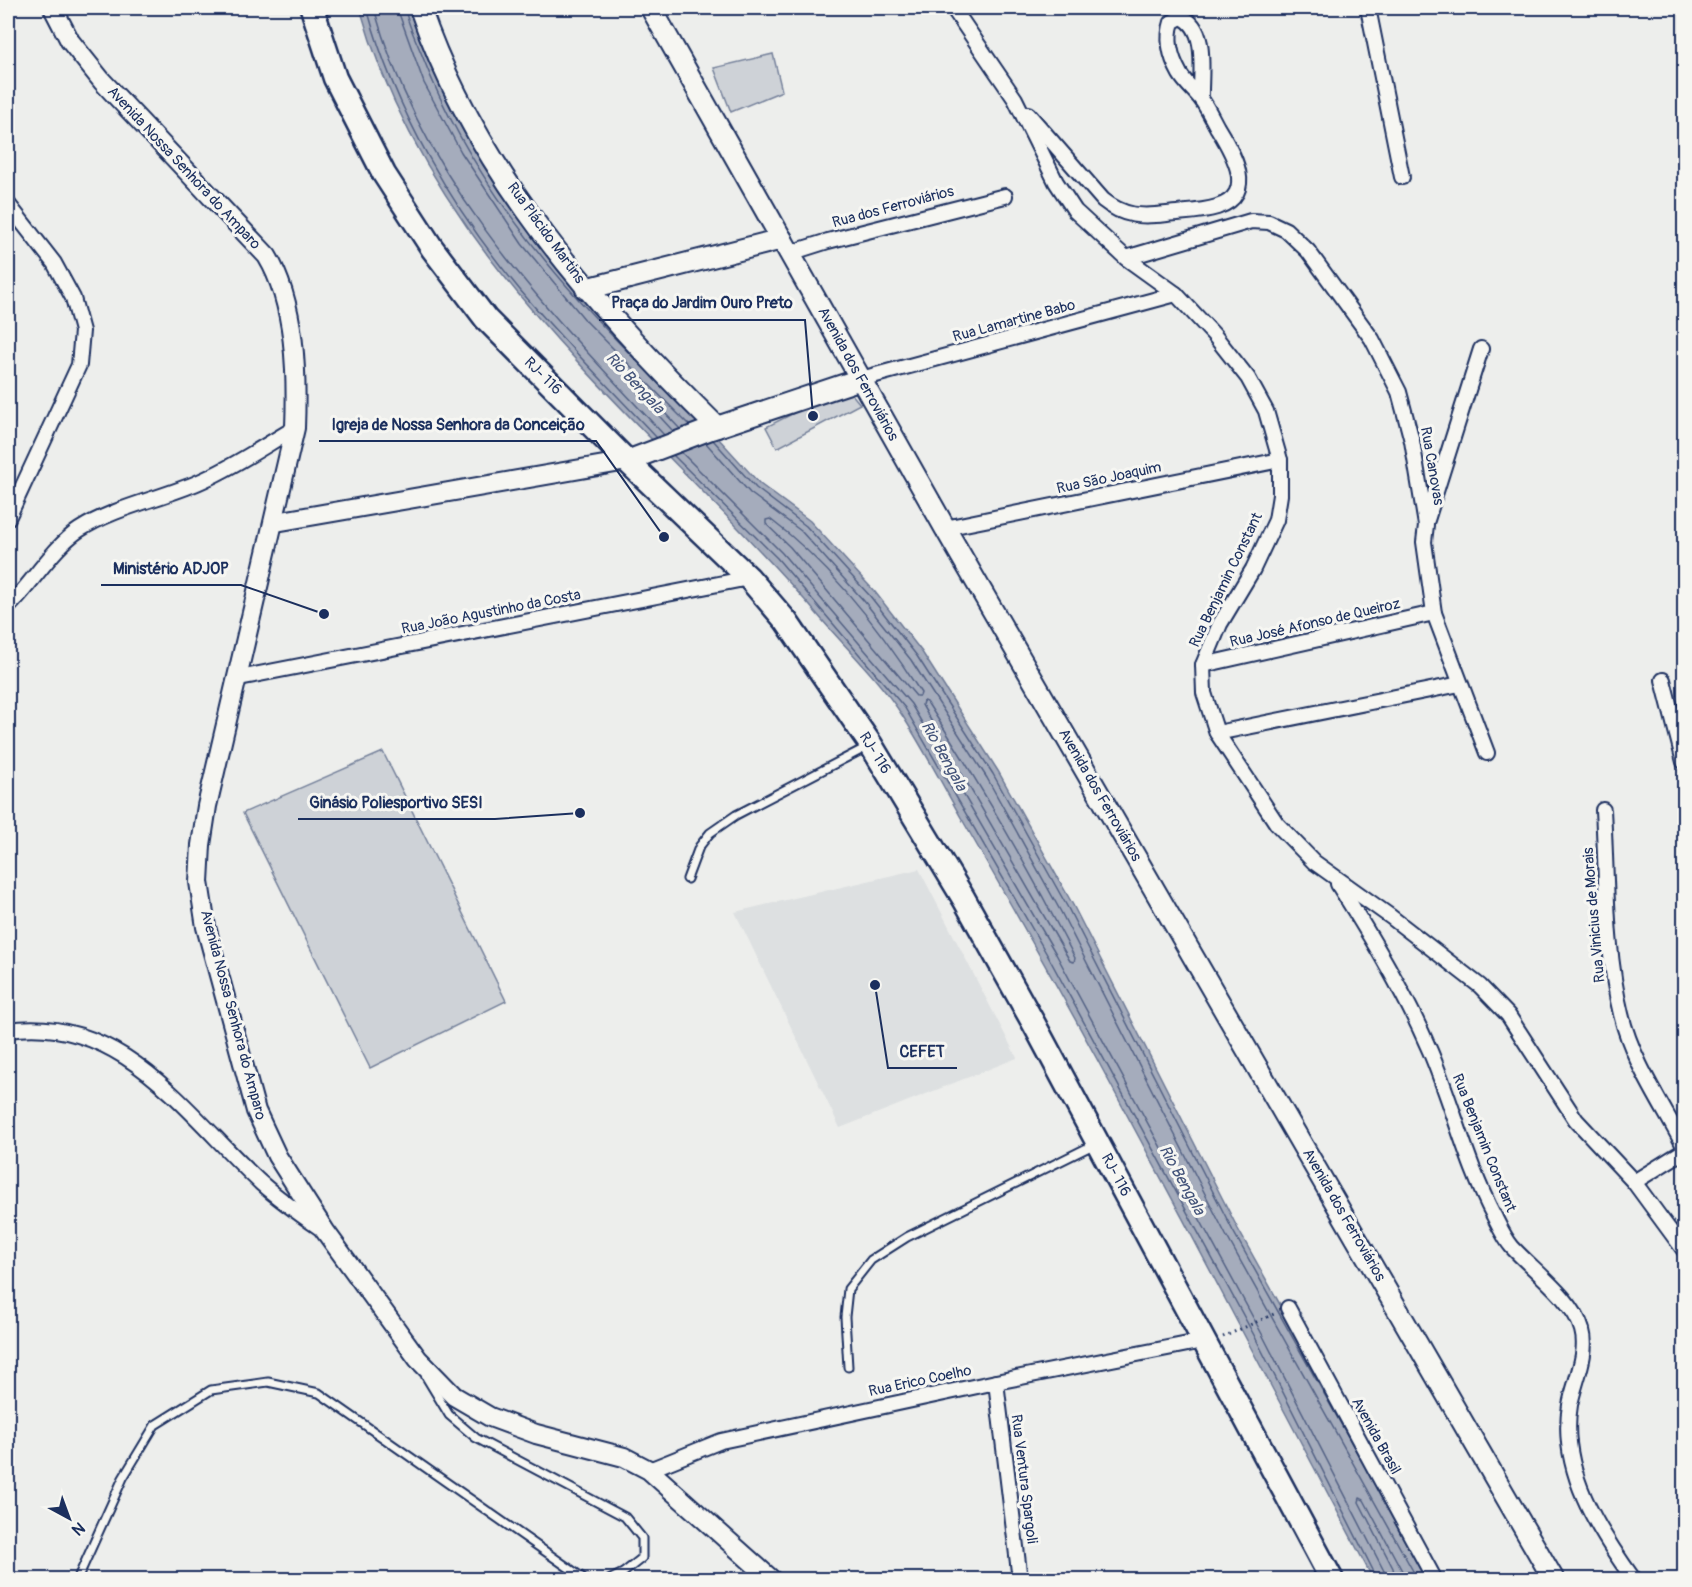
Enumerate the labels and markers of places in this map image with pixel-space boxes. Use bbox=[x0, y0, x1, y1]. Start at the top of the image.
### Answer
callout: Praça do Jardim Ouro Preto bbox=[599, 286, 805, 320]
callout: Igreja de Nossa Senhora da Conceição bbox=[319, 407, 596, 441]
callout: Ministério ADJOP bbox=[101, 551, 241, 585]
callout: Ginásio Poliesportivo SESI bbox=[298, 785, 495, 819]
callout: CEFET bbox=[888, 1034, 957, 1068]

